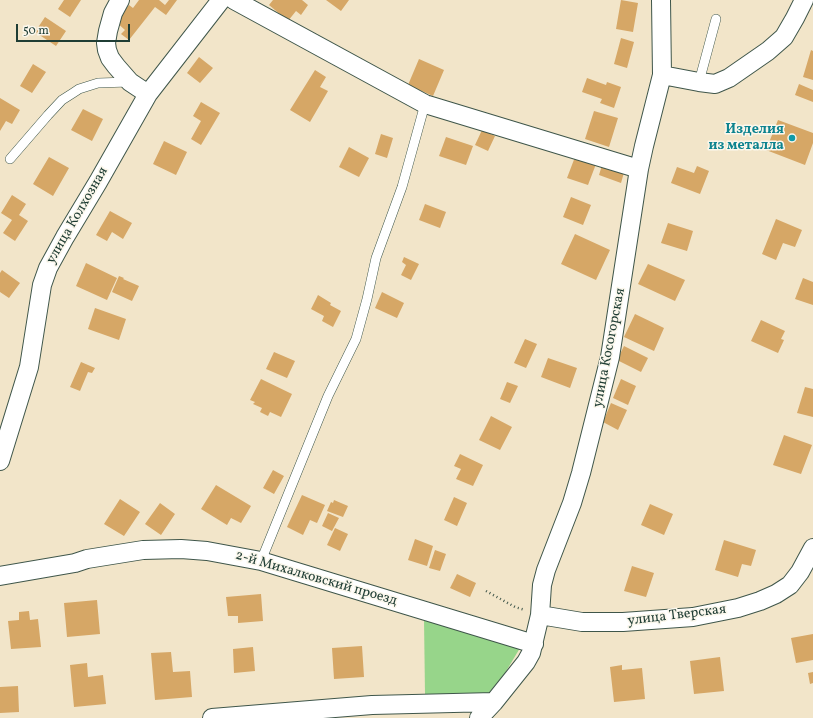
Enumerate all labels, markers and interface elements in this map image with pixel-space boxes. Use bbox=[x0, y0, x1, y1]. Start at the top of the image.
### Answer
scale bar bbox=[18, 16, 132, 42]
text: 50 m bbox=[23, 23, 49, 39]
place label: Изделия из металла bbox=[708, 122, 784, 154]
marker: Изделия из металла bbox=[787, 133, 797, 143]
street label: улица Колхозная bbox=[43, 165, 113, 267]
street label: улица Косогорская bbox=[590, 287, 630, 409]
street label: 2-й Михалковский проезд bbox=[233, 548, 399, 610]
street label: улица Тверская bbox=[627, 602, 727, 630]

